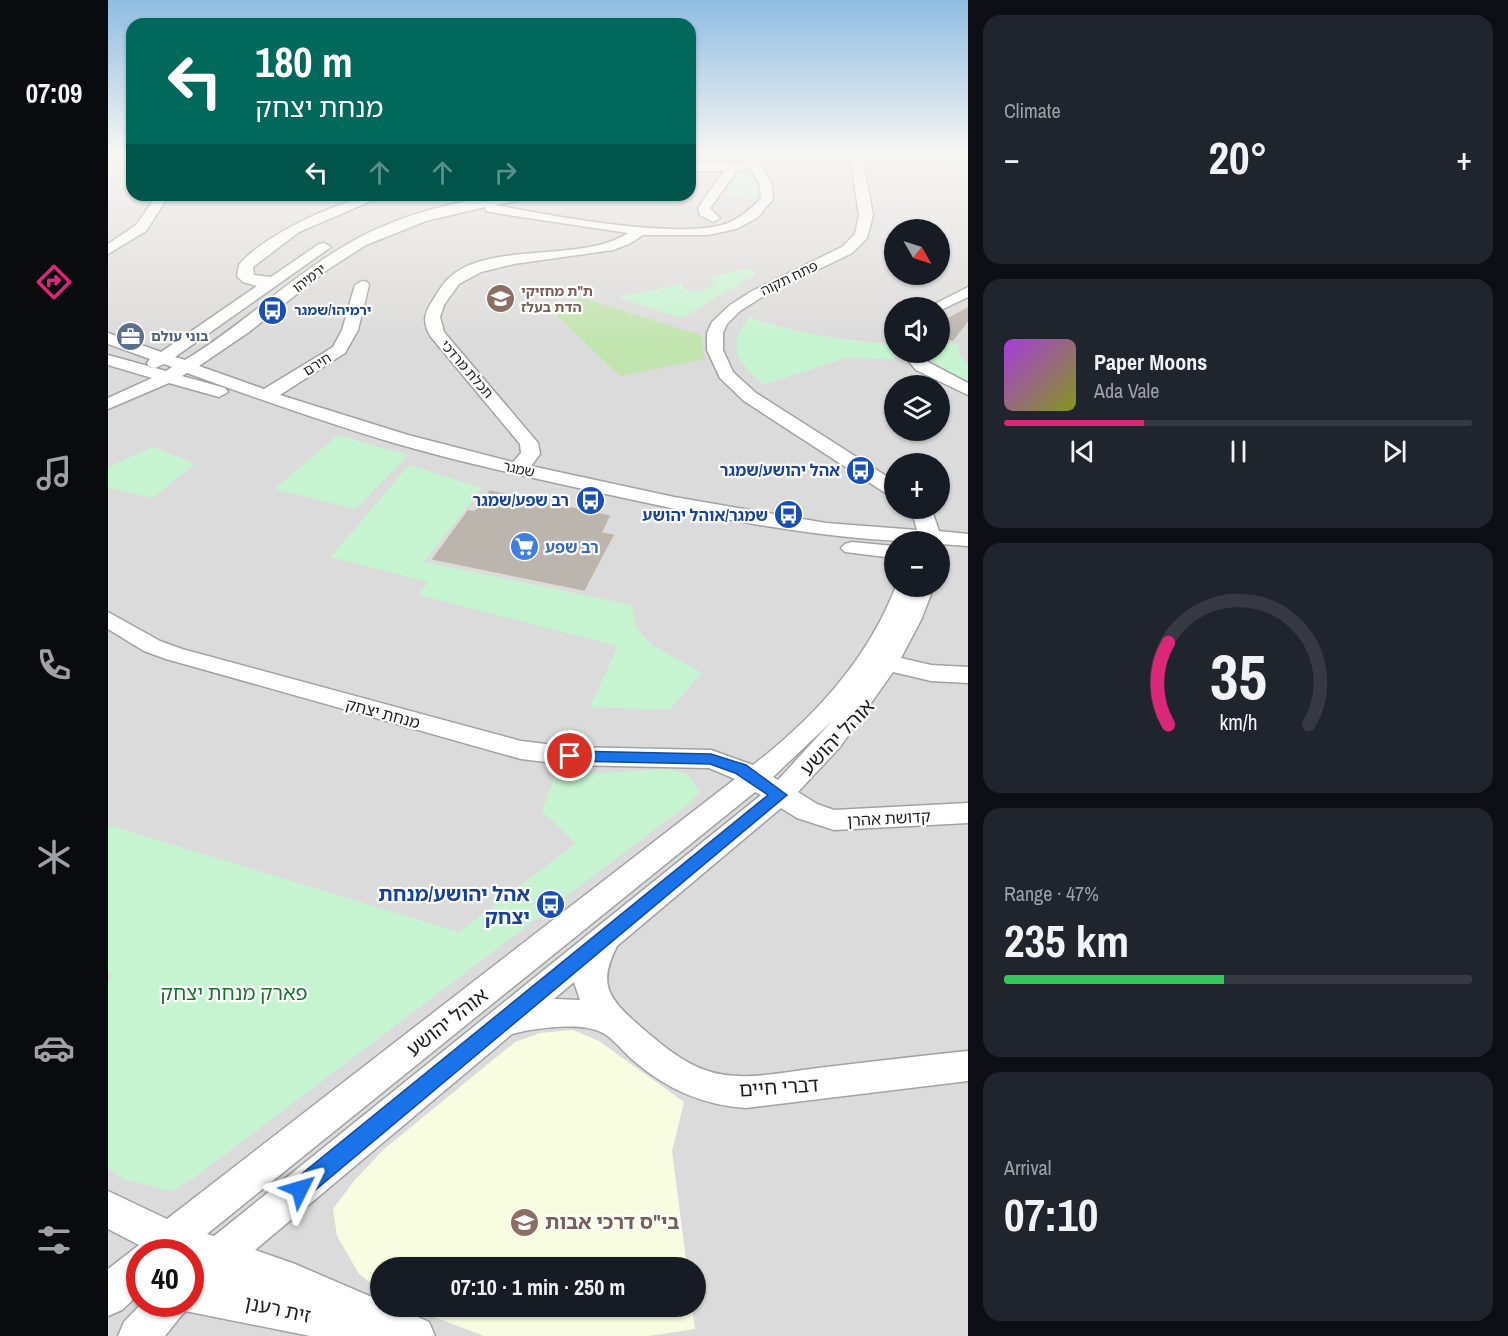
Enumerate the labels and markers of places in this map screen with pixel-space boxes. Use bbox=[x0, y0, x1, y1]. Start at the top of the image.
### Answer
place label: ת"ת מחזיקי הדת בעלז bbox=[521, 282, 593, 316]
school or university icon: ת"ת מחזיקי הדת בעלז bbox=[484, 283, 516, 315]
bus stop icon: ירמיהו/שמגר bbox=[257, 294, 289, 326]
place label: ירמיהו/שמגר bbox=[294, 301, 371, 319]
office icon: בוני עולם bbox=[114, 320, 146, 352]
place label: בוני עולם bbox=[151, 327, 208, 345]
bus stop icon: אהל יהושע/שמגר bbox=[845, 454, 877, 486]
place label: אהל יהושע/שמגר bbox=[720, 459, 840, 481]
bus stop icon: רב שפע/שמגר bbox=[574, 484, 606, 516]
place label: רב שפע/שמגר bbox=[473, 489, 569, 511]
bus stop icon: שמגר/אוהל יהושע bbox=[773, 499, 805, 531]
place label: שמגר/אוהל יהושע bbox=[642, 504, 768, 526]
supermarket icon: רב שפע bbox=[508, 531, 540, 563]
place label: רב שפע bbox=[545, 536, 599, 558]
pin bbox=[544, 730, 595, 781]
place label: אהל יהושע/מנחת יצחק bbox=[378, 880, 530, 930]
bus stop icon: אהל יהושע/מנחת יצחק bbox=[535, 889, 567, 921]
school or university icon: בי"ס דרכי אבות bbox=[508, 1206, 540, 1238]
place label: בי"ס דרכי אבות bbox=[545, 1208, 679, 1235]

